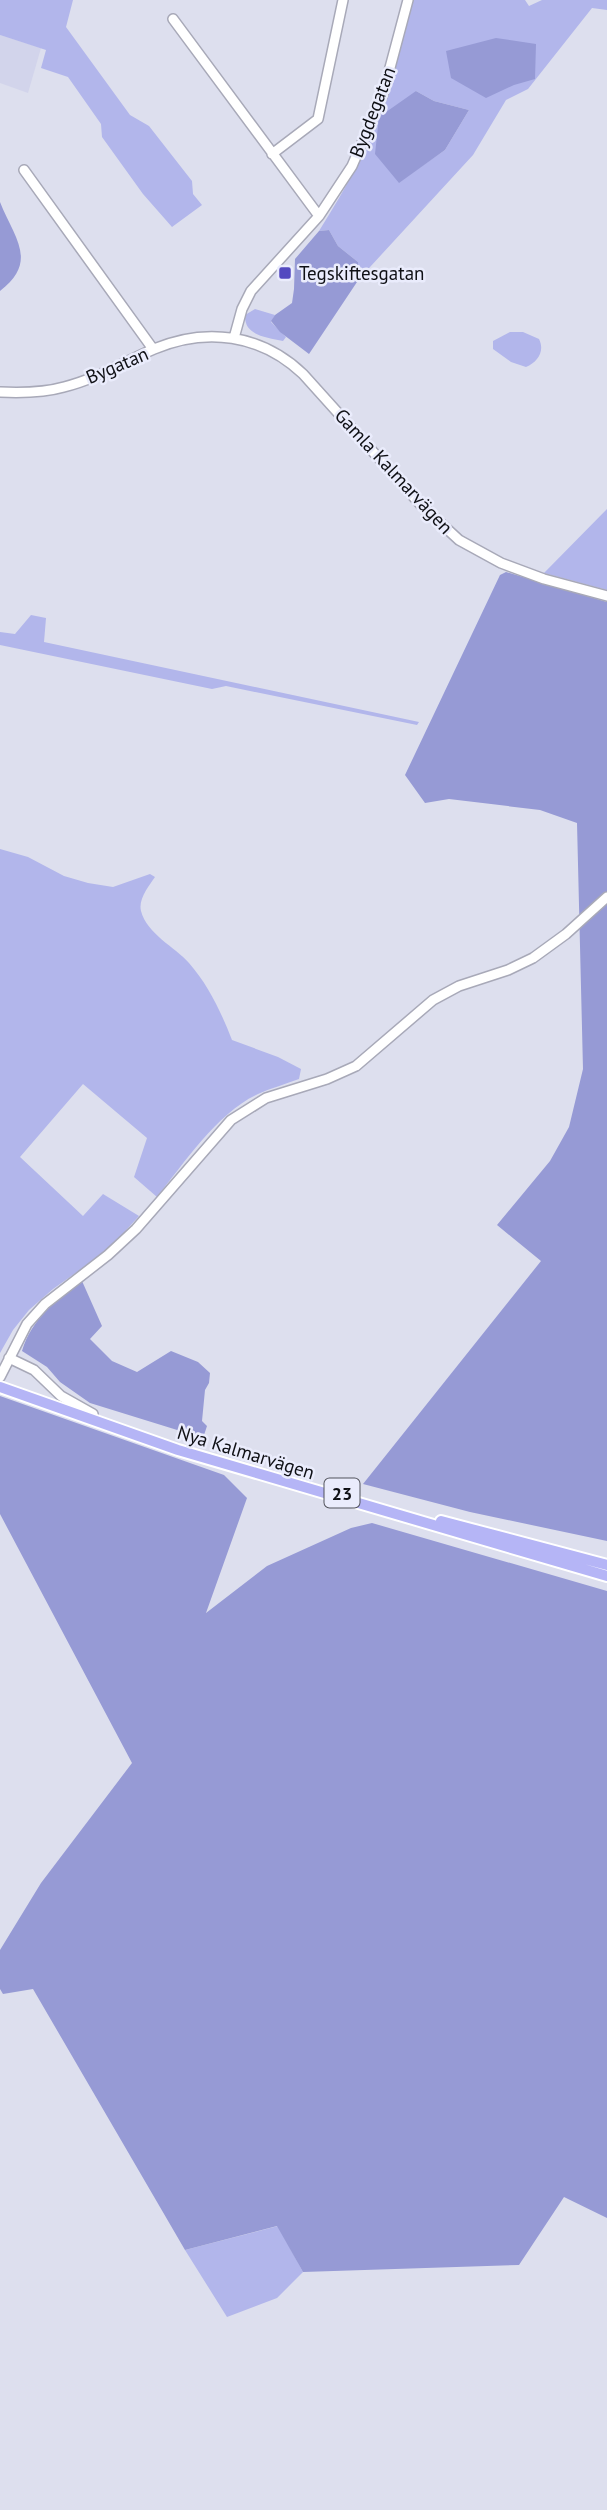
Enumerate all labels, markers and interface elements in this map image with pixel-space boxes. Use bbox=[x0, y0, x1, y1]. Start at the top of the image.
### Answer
street label: Bygdegatan bbox=[344, 63, 400, 161]
place label: Tegskiftesgatan bbox=[299, 261, 424, 285]
marker: Tegskiftesgatan bbox=[277, 265, 293, 281]
street label: Bygatan bbox=[82, 341, 152, 389]
street label: Gamla Kalmarvägen bbox=[330, 403, 458, 539]
street label: Nya Kalmarvägen bbox=[174, 1420, 318, 1484]
road number: 23 bbox=[324, 1478, 360, 1508]

